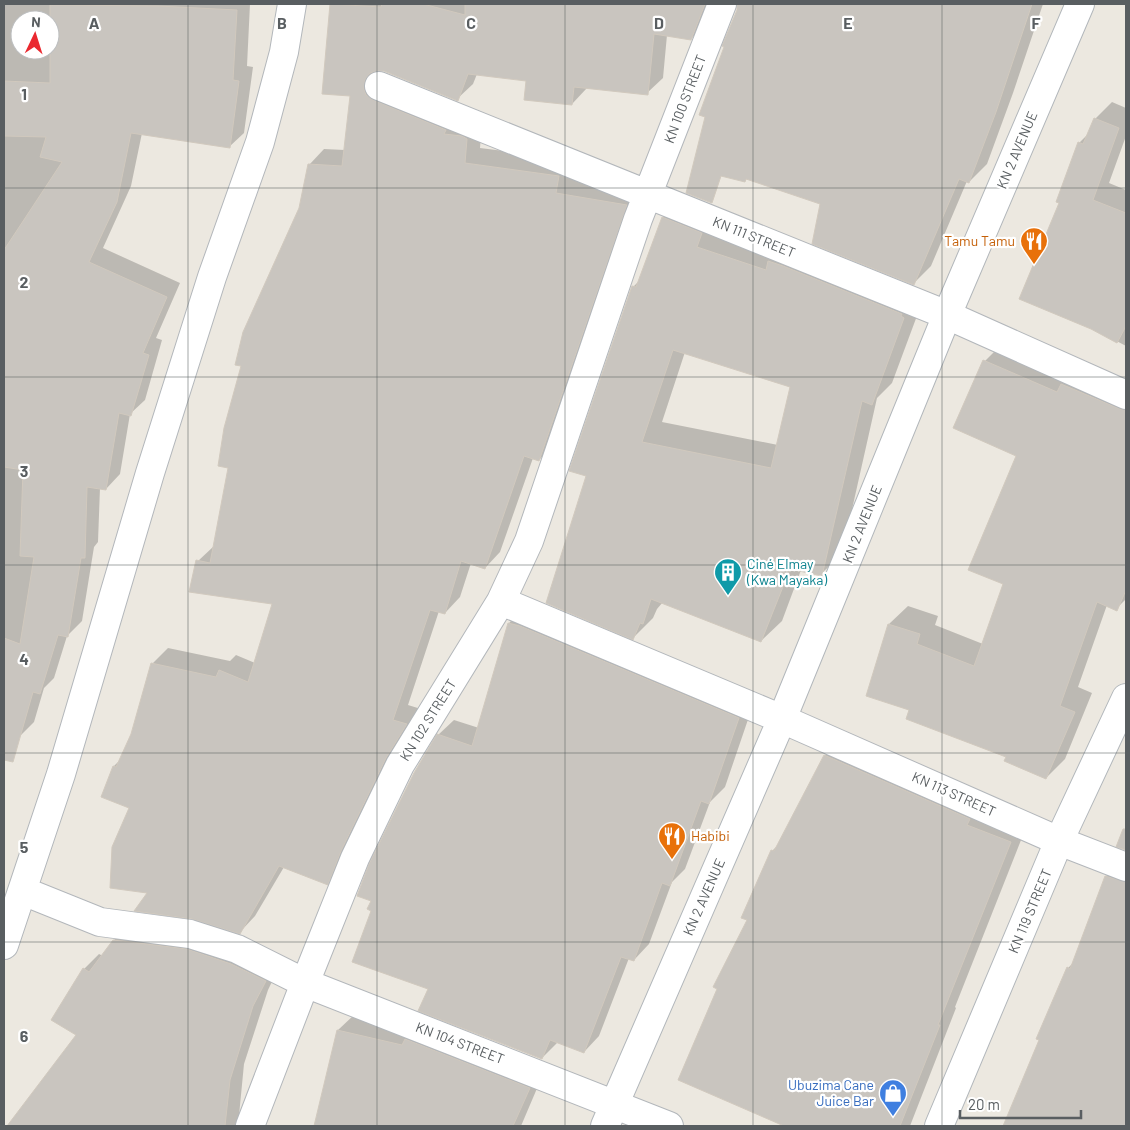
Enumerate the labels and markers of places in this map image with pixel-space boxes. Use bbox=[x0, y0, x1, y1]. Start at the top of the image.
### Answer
restaurant icon: Tamu Tamu bbox=[1019, 226, 1049, 265]
place label: Tamu Tamu bbox=[944, 232, 1015, 249]
place label: Ciné Elmay (Kwa Mayaka) bbox=[746, 555, 827, 588]
building icon: Ciné Elmay (Kwa Mayaka) bbox=[713, 557, 743, 596]
restaurant icon: Habibi bbox=[657, 821, 687, 860]
place label: Habibi bbox=[691, 827, 730, 844]
place label: Ubuzima Cane Juice Bar bbox=[788, 1076, 874, 1109]
shop icon: Ubuzima Cane Juice Bar bbox=[878, 1078, 908, 1117]

